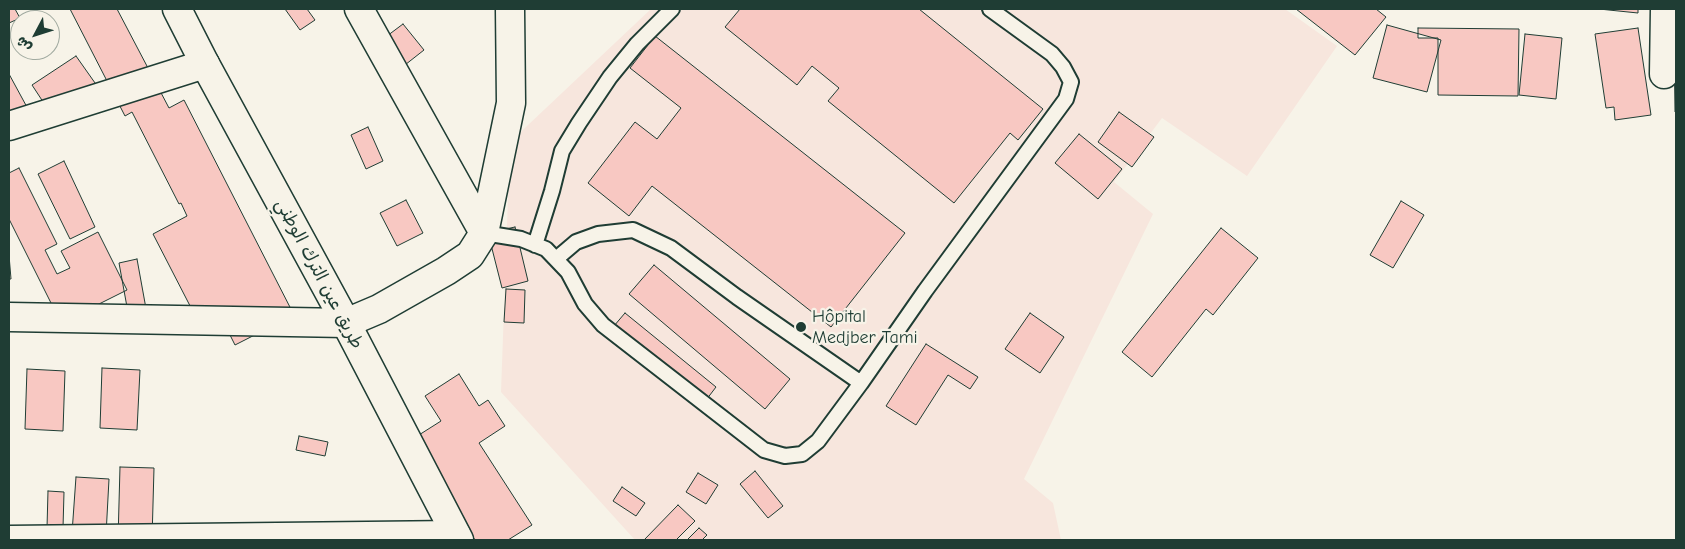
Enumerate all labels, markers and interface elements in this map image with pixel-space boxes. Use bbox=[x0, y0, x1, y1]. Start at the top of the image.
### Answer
north arrow bbox=[10, 10, 60, 60]
text: ش bbox=[12, 33, 35, 56]
street label: طريق عين الترك الوطني bbox=[270, 195, 368, 353]
place label: Hôpital Medjber Tami bbox=[812, 306, 918, 348]
marker: Hôpital Medjber Tami bbox=[794, 320, 808, 334]

